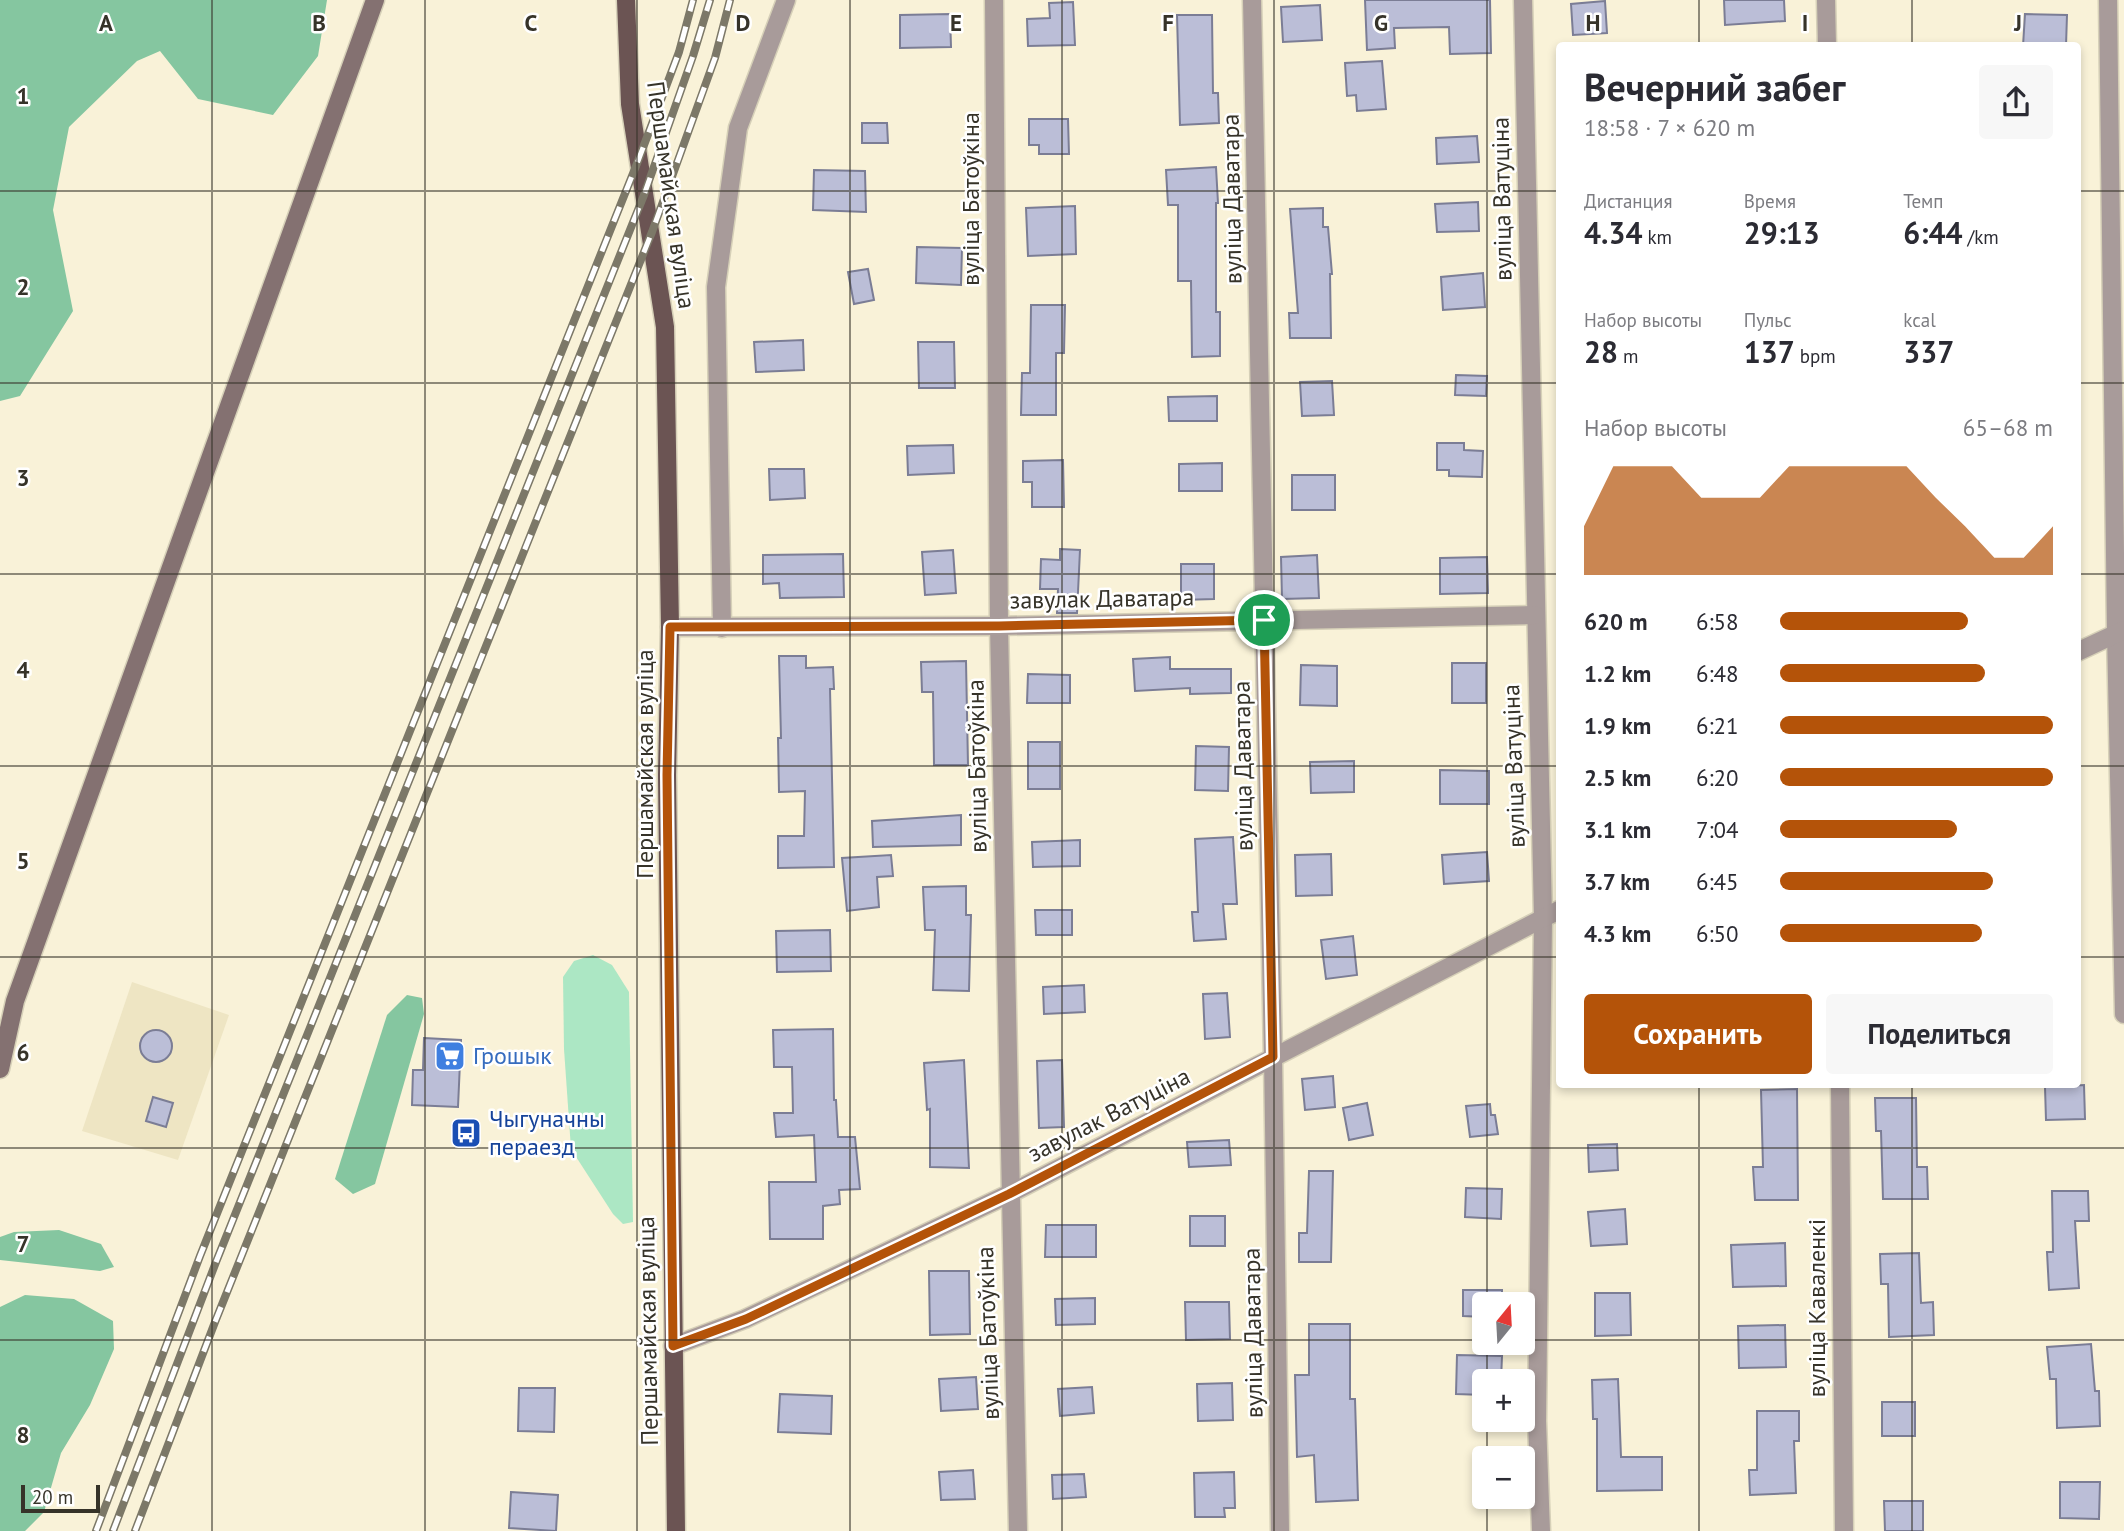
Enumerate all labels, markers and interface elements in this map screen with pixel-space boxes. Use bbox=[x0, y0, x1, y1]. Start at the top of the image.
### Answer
text: A bbox=[99, 8, 113, 37]
text: B bbox=[312, 8, 326, 37]
text: C bbox=[525, 8, 538, 37]
text: D bbox=[736, 8, 750, 37]
text: E bbox=[950, 8, 962, 37]
text: F bbox=[1162, 8, 1174, 37]
text: G bbox=[1374, 8, 1388, 37]
text: H bbox=[1586, 8, 1600, 37]
text: I bbox=[1802, 8, 1808, 37]
text: J bbox=[2013, 8, 2022, 37]
text: Вечерний забег bbox=[1584, 62, 1845, 111]
button: share bbox=[1979, 65, 2053, 139]
street label: Першамайская вуліца bbox=[640, 79, 703, 311]
text: 1 bbox=[16, 81, 30, 110]
street label: вуліца Батоўкіна bbox=[955, 112, 986, 286]
text: 18:58 · 7 × 620 m bbox=[1584, 113, 1755, 142]
street label: вуліца Даватара bbox=[1215, 114, 1248, 284]
street label: вуліца Ватуціна bbox=[1485, 117, 1518, 281]
text: Дистанция bbox=[1584, 189, 1672, 213]
text: Время bbox=[1744, 189, 1796, 213]
text: Темп bbox=[1903, 189, 1944, 213]
text: 4.34 bbox=[1584, 213, 1642, 252]
text: 29:13 bbox=[1744, 213, 1820, 252]
text: 6:44 bbox=[1903, 213, 1962, 252]
text: km bbox=[1642, 225, 1672, 249]
text: /km bbox=[1962, 225, 1999, 249]
text: 2 bbox=[16, 272, 30, 301]
text: Набор высоты bbox=[1584, 308, 1702, 332]
text: Пульс bbox=[1744, 308, 1792, 332]
text: kcal bbox=[1903, 308, 1936, 332]
text: 28 bbox=[1584, 332, 1618, 371]
text: 137 bbox=[1744, 332, 1795, 371]
text: 337 bbox=[1903, 332, 1954, 371]
text: m bbox=[1618, 344, 1639, 368]
text: bpm bbox=[1795, 344, 1836, 368]
text: Набор высоты bbox=[1584, 413, 1727, 442]
text: 65–68 m bbox=[1963, 413, 2053, 442]
text: 3 bbox=[16, 463, 30, 492]
street label: завулак Даватара bbox=[1009, 581, 1195, 616]
pin bbox=[1234, 590, 1294, 650]
icon: arrive bbox=[1245, 601, 1283, 639]
text: 620 m bbox=[1584, 607, 1647, 636]
text: 6:58 bbox=[1696, 607, 1739, 636]
street label: Першамайская вуліца bbox=[629, 649, 660, 879]
text: 4 bbox=[16, 655, 30, 684]
text: 1.2 km bbox=[1584, 659, 1651, 688]
text: 6:48 bbox=[1696, 659, 1739, 688]
street label: вуліца Батоўкіна bbox=[959, 679, 994, 853]
street label: вуліца Даватара bbox=[1226, 681, 1259, 851]
street label: вуліца Ватуціна bbox=[1495, 684, 1532, 848]
text: 1.9 km bbox=[1584, 711, 1651, 740]
text: 6:21 bbox=[1696, 711, 1739, 740]
text: 2.5 km bbox=[1584, 763, 1651, 792]
text: 6:20 bbox=[1696, 763, 1739, 792]
text: 3.1 km bbox=[1584, 815, 1651, 844]
text: 7:04 bbox=[1696, 815, 1739, 844]
text: 5 bbox=[16, 846, 30, 875]
text: 3.7 km bbox=[1584, 867, 1650, 896]
text: 6:45 bbox=[1696, 867, 1739, 896]
text: 4.3 km bbox=[1584, 919, 1651, 948]
text: 6:50 bbox=[1696, 919, 1739, 948]
button: Сохранить bbox=[1584, 994, 1812, 1074]
button: Поделиться bbox=[1826, 994, 2053, 1074]
text: 6 bbox=[16, 1038, 30, 1067]
supermarket icon: Грошык bbox=[433, 1039, 467, 1073]
place label: Грошык bbox=[473, 1040, 552, 1071]
street label: завулак Ватуціна bbox=[1022, 1060, 1195, 1169]
place label: Чыгуначны пераезд bbox=[489, 1103, 605, 1162]
bus stop icon: Чыгуначны пераезд bbox=[449, 1116, 483, 1150]
street label: Першамайская вуліца bbox=[630, 1216, 665, 1446]
street label: вуліца Каваленкі bbox=[1801, 1219, 1832, 1397]
text: 7 bbox=[16, 1229, 30, 1258]
street label: вуліца Батоўкіна bbox=[969, 1246, 1006, 1420]
street label: вуліца Даватара bbox=[1236, 1248, 1269, 1418]
north arrow bbox=[1472, 1292, 1535, 1354]
map controls bbox=[1472, 1292, 1535, 1509]
button: + bbox=[1472, 1369, 1535, 1432]
text: 8 bbox=[16, 1420, 30, 1449]
button: − bbox=[1472, 1446, 1535, 1509]
scale bar bbox=[21, 1482, 100, 1514]
text: 20 m bbox=[32, 1485, 73, 1509]

